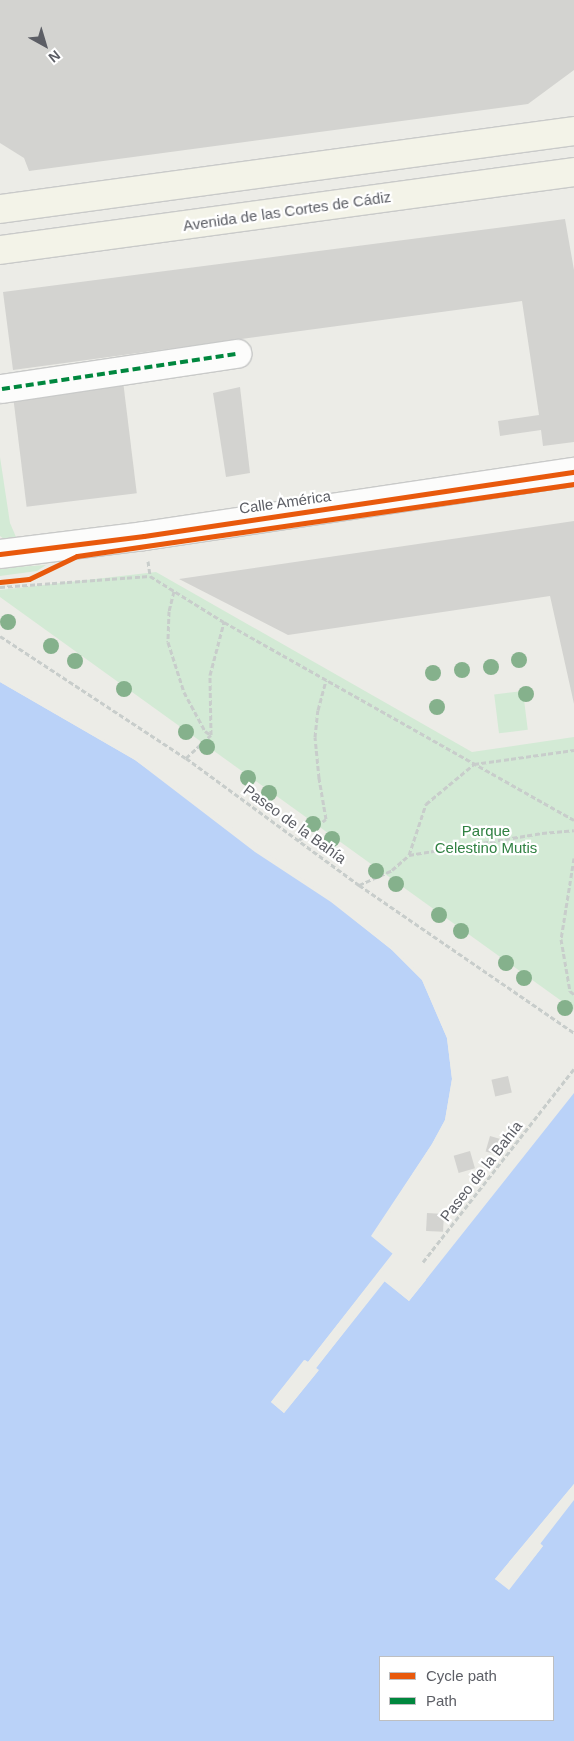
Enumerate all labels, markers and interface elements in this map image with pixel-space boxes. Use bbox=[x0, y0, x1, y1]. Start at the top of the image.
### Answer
north arrow bbox=[20, 20, 70, 70]
text: N bbox=[45, 47, 63, 66]
street label: Avenida de las Cortes de Cádiz bbox=[182, 187, 392, 235]
street label: Calle América bbox=[238, 487, 332, 517]
street label: Paseo de la Bahía bbox=[240, 781, 350, 867]
park label: Parque Celestino Mutis bbox=[435, 821, 537, 856]
street label: Paseo de la Bahía bbox=[436, 1117, 526, 1225]
legend bbox=[379, 1656, 554, 1721]
text: Cycle path bbox=[426, 1667, 497, 1684]
text: Path bbox=[426, 1692, 457, 1709]

